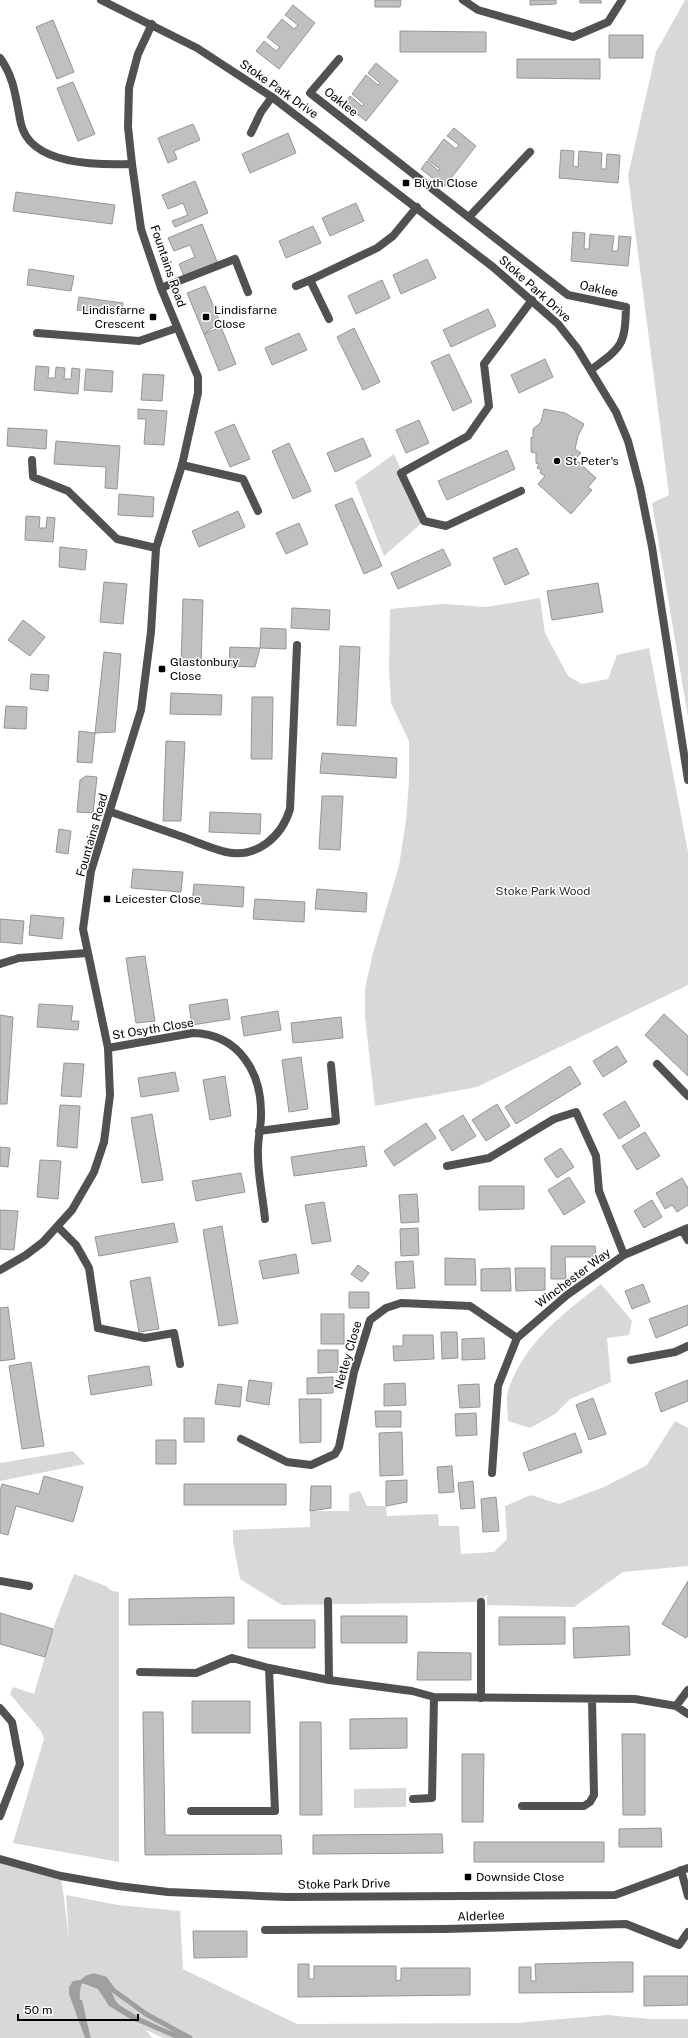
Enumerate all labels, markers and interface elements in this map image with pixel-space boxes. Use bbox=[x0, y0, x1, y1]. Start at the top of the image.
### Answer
street label: Stoke Park Drive bbox=[237, 57, 321, 121]
street label: Oaklee bbox=[321, 84, 361, 120]
place label: Blyth Close bbox=[414, 176, 478, 190]
marker: Blyth Close bbox=[401, 178, 411, 188]
street label: Fountains Road bbox=[147, 223, 189, 309]
street label: Stoke Park Drive bbox=[496, 253, 574, 325]
street label: Oaklee bbox=[578, 278, 620, 300]
place label: Lindisfarne Crescent bbox=[82, 303, 145, 331]
place label: Lindisfarne Close bbox=[214, 303, 277, 331]
marker: Lindisfarne Crescent bbox=[148, 312, 158, 322]
marker: Lindisfarne Close bbox=[201, 312, 211, 322]
place label: St Peter's bbox=[565, 454, 619, 468]
marker: St Peter's bbox=[552, 456, 562, 466]
place label: Glastonbury Close bbox=[170, 655, 239, 683]
marker: Glastonbury Close bbox=[157, 664, 167, 674]
street label: Fountains Road bbox=[73, 792, 111, 878]
park label: Stoke Park Wood bbox=[495, 884, 591, 898]
place label: Leicester Close bbox=[115, 892, 201, 906]
marker: Leicester Close bbox=[102, 894, 112, 904]
street label: St Osyth Close bbox=[111, 1016, 195, 1042]
street label: Winchester Way bbox=[533, 1245, 614, 1311]
street label: Netley Close bbox=[332, 1319, 365, 1391]
place label: Downside Close bbox=[476, 1870, 565, 1884]
marker: Downside Close bbox=[463, 1872, 473, 1882]
street label: Stoke Park Drive bbox=[298, 1876, 391, 1892]
street label: Alderlee bbox=[457, 1908, 505, 1924]
scale bar bbox=[18, 1996, 138, 2022]
text: 50 m bbox=[24, 2003, 52, 2017]

